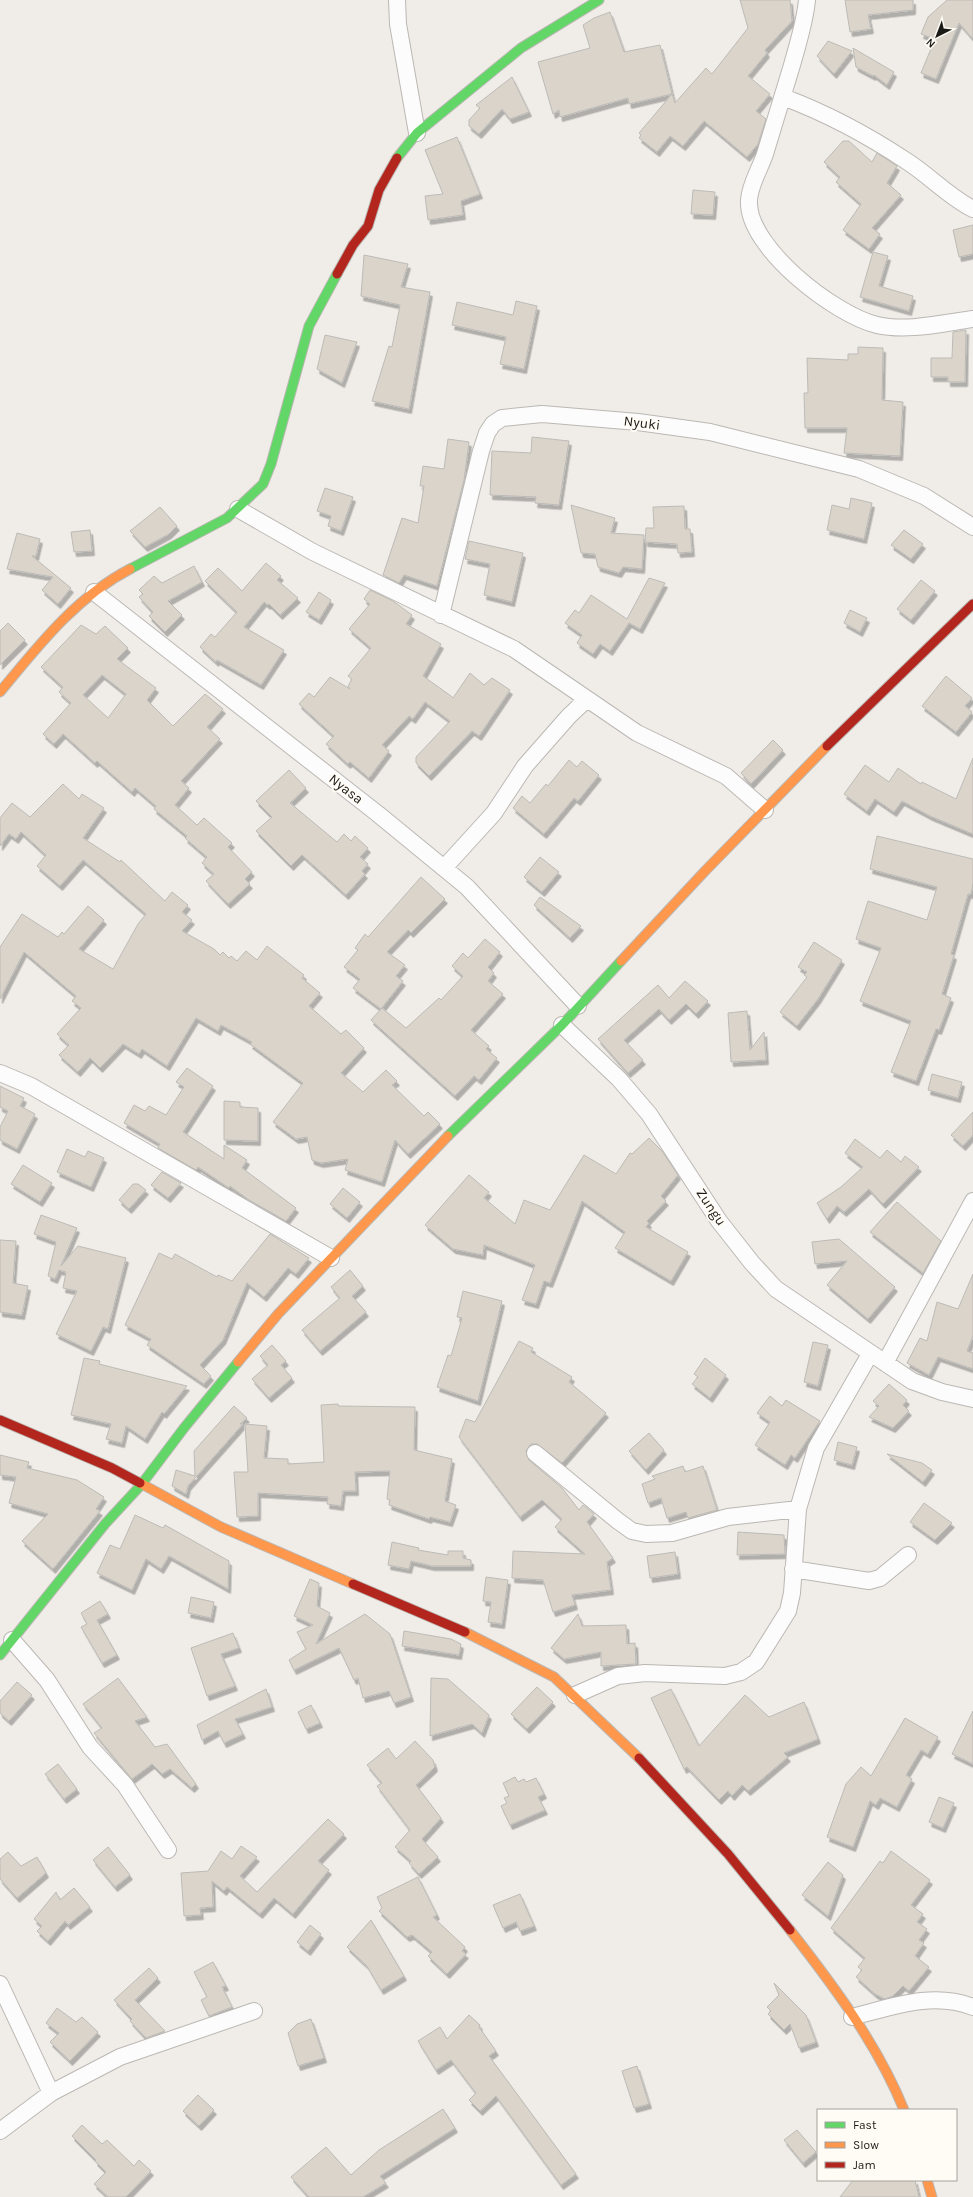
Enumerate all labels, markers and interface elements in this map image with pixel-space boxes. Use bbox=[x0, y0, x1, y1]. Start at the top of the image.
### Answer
north arrow bbox=[917, 16, 957, 56]
text: N bbox=[923, 36, 938, 51]
street label: Nyuki bbox=[623, 412, 661, 434]
street label: Nyasa bbox=[325, 770, 367, 808]
street label: Zungu bbox=[692, 1185, 730, 1229]
legend bbox=[817, 2109, 957, 2181]
text: Fast bbox=[853, 2118, 877, 2132]
text: Slow bbox=[853, 2138, 879, 2152]
text: Jam bbox=[853, 2158, 876, 2172]

